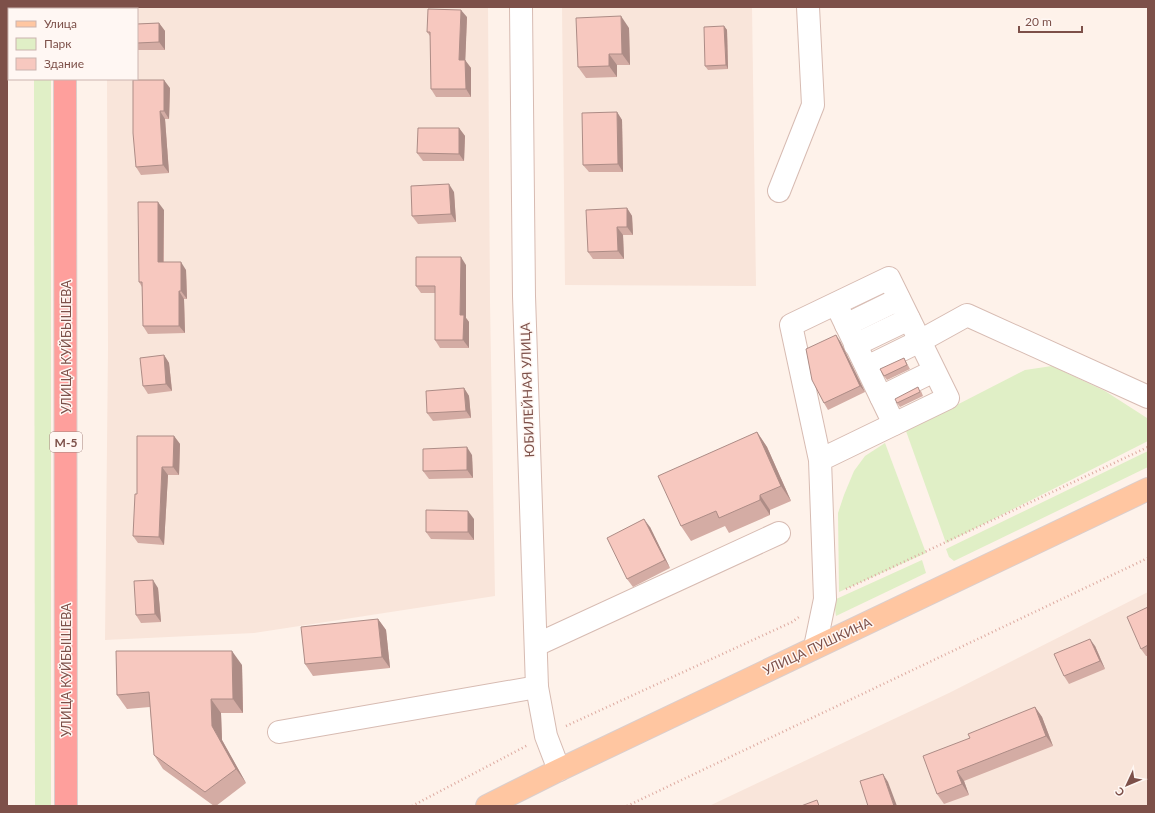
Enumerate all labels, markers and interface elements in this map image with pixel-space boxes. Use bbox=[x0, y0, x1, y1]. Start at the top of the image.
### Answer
legend bbox=[8, 8, 138, 80]
scale bar bbox=[1019, 8, 1082, 34]
text: 20 m bbox=[1025, 14, 1052, 29]
text: Улица bbox=[44, 16, 77, 31]
text: Парк bbox=[44, 36, 72, 51]
text: Здание bbox=[44, 56, 84, 71]
street label: УЛИЦА КУЙБЫШЕВА bbox=[58, 280, 74, 414]
street label: ЮБИЛЕЙНАЯ УЛИЦА bbox=[517, 322, 537, 458]
road number: М-5 bbox=[50, 432, 82, 452]
street label: УЛИЦА КУЙБЫШЕВА bbox=[58, 603, 74, 737]
street label: УЛИЦА ПУШКИНА bbox=[760, 614, 874, 678]
north arrow bbox=[1107, 765, 1147, 805]
text: С bbox=[1112, 785, 1127, 799]

